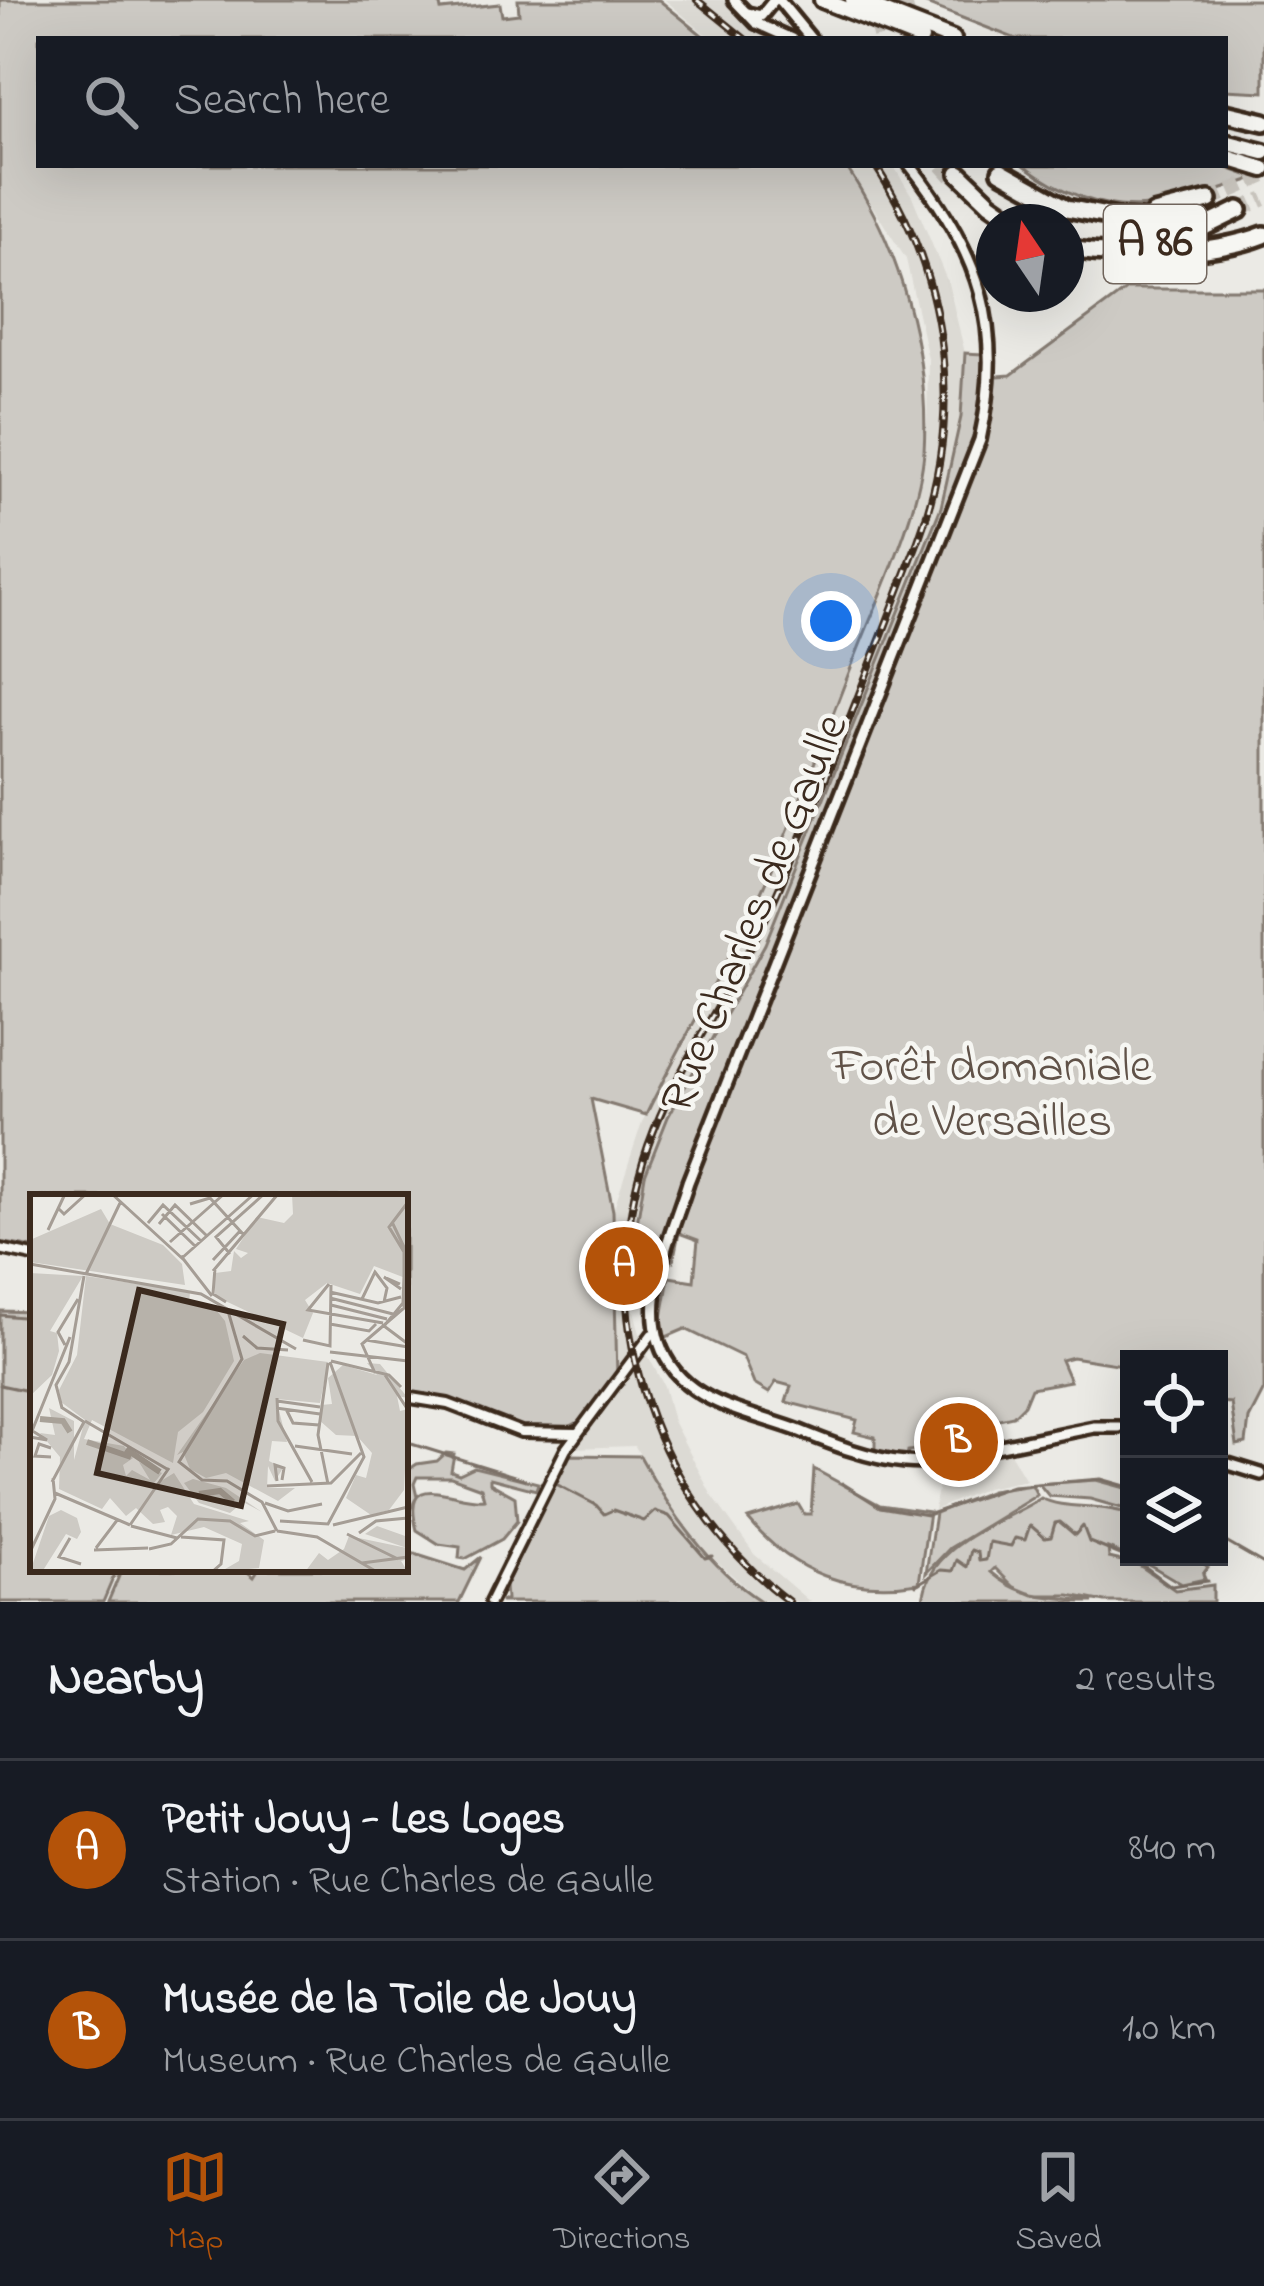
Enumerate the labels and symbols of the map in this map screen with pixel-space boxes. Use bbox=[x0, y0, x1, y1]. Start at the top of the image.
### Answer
north arrow bbox=[976, 204, 1084, 312]
road number: A 86 bbox=[1104, 205, 1206, 283]
your location bbox=[801, 591, 861, 651]
street label: Rue Charles de Gaulle bbox=[644, 704, 868, 1124]
park label: Forêt domaniale de Versailles bbox=[831, 1033, 1152, 1158]
inset map bbox=[30, 1194, 408, 1572]
pin: A bbox=[585, 1221, 663, 1311]
pin: B bbox=[920, 1397, 998, 1487]

